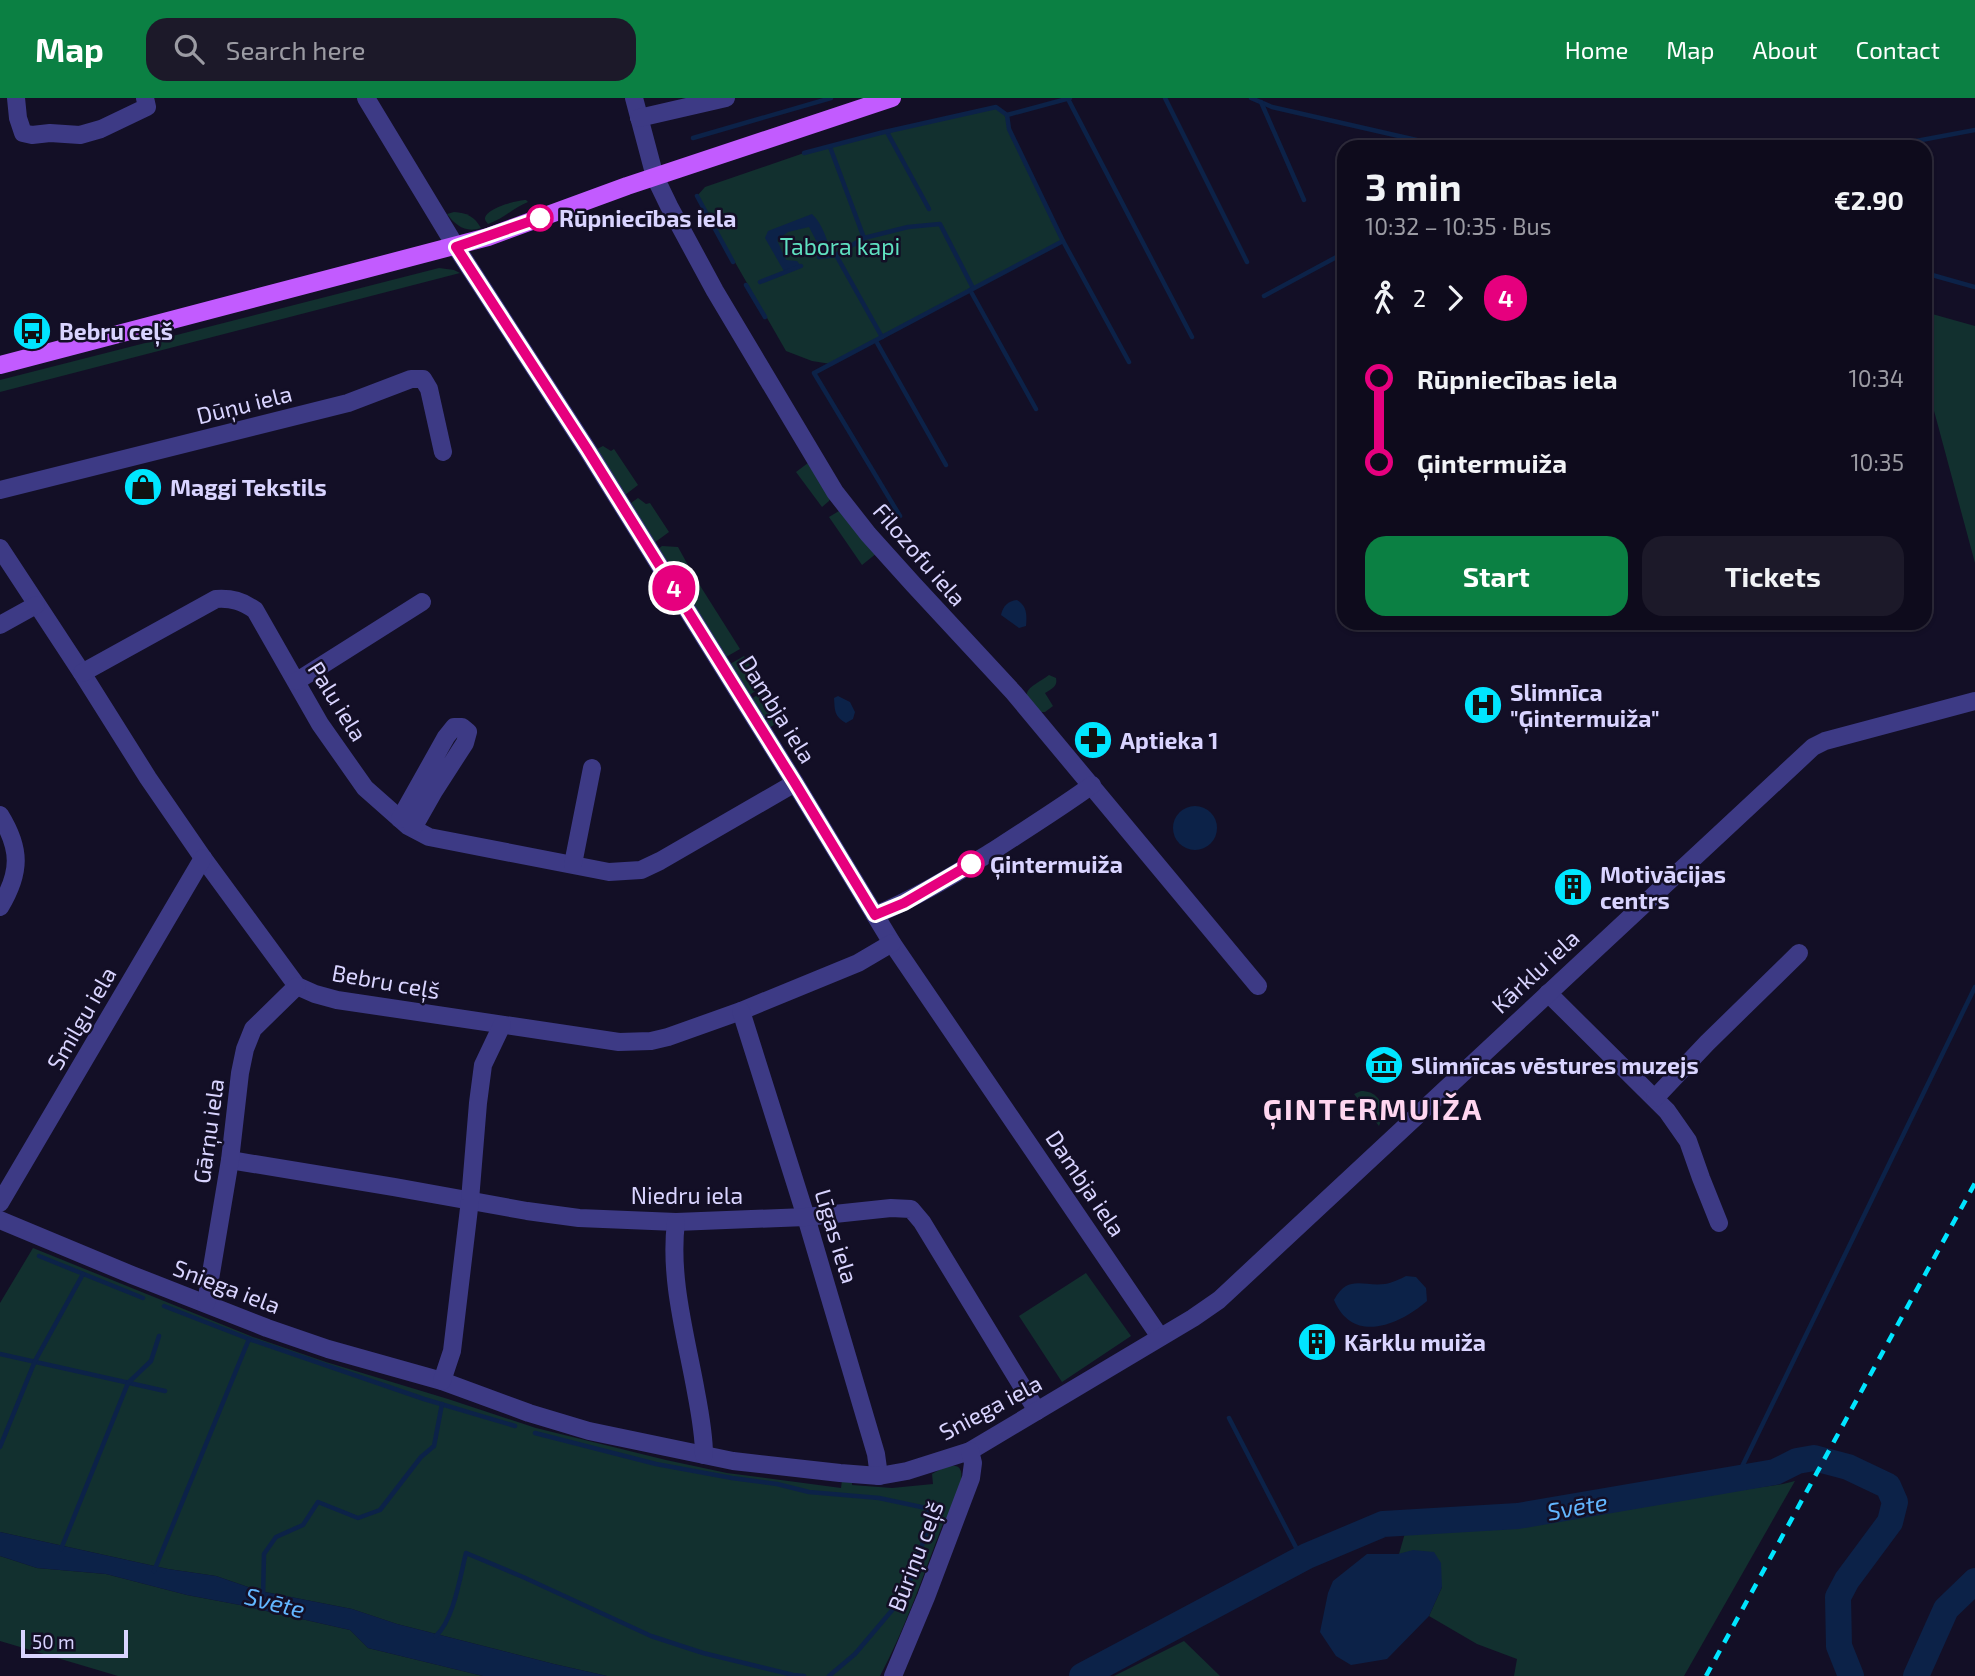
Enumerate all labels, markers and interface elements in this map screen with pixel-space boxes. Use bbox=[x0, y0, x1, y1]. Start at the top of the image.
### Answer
search box bbox=[146, 18, 636, 81]
text: Map bbox=[35, 29, 104, 69]
icon: search bbox=[170, 30, 208, 68]
text: Search here bbox=[226, 34, 365, 65]
text: Home bbox=[1565, 35, 1628, 64]
text: Map bbox=[1666, 35, 1714, 64]
text: About bbox=[1752, 35, 1818, 64]
text: Contact bbox=[1856, 35, 1940, 64]
text: 3 min bbox=[1365, 163, 1462, 209]
text: €2.90 bbox=[1834, 184, 1904, 215]
place label: Rūpniecības iela bbox=[559, 204, 736, 232]
marker: Rūpniecības iela bbox=[527, 205, 553, 231]
text: 10:32 – 10:35 · Bus bbox=[1365, 212, 1551, 240]
park label: Tabora kapi bbox=[780, 232, 900, 260]
icon: walk bbox=[1365, 279, 1403, 317]
icon: forward bbox=[1436, 279, 1474, 317]
text: 4 bbox=[1498, 283, 1513, 312]
text: 2 bbox=[1413, 284, 1426, 312]
bus stop icon: Bebru ceļš bbox=[11, 310, 53, 352]
place label: Bebru ceļš bbox=[59, 317, 173, 347]
text: Rūpniecības iela bbox=[1417, 363, 1618, 394]
text: 10:34 bbox=[1849, 364, 1904, 392]
street label: Dūņu iela bbox=[193, 379, 295, 431]
text: Ģintermuiža bbox=[1417, 447, 1567, 478]
text: 10:35 bbox=[1850, 448, 1904, 476]
shop icon: Maggi Tekstils bbox=[122, 466, 164, 508]
place label: Maggi Tekstils bbox=[170, 473, 327, 501]
street label: Filozofu iela bbox=[868, 497, 972, 611]
button: Start bbox=[1365, 536, 1628, 616]
button: Tickets bbox=[1642, 536, 1904, 616]
line badge: 4 bbox=[651, 565, 697, 611]
text: 4 bbox=[666, 573, 682, 602]
street label: Dambja iela bbox=[734, 650, 822, 768]
street label: Palu iela bbox=[303, 656, 373, 746]
place label: Slimnīca "Ģintermuiža" bbox=[1510, 678, 1660, 734]
hospital icon: Slimnīca "Ģintermuiža" bbox=[1462, 684, 1504, 726]
pharmacy icon: Aptieka 1 bbox=[1072, 719, 1114, 761]
place label: Aptieka 1 bbox=[1120, 726, 1218, 754]
place label: Ģintermuiža bbox=[990, 850, 1123, 880]
marker: Ģintermuiža bbox=[958, 851, 984, 877]
place label: Motivācijas centrs bbox=[1600, 860, 1726, 914]
building icon: Motivācijas centrs bbox=[1552, 866, 1594, 908]
street label: Kārklu iela bbox=[1485, 923, 1585, 1019]
street label: Bebru ceļš bbox=[329, 958, 442, 1006]
street label: Smilgu iela bbox=[40, 962, 122, 1074]
museum icon: Slimnīcas vēstures muzejs bbox=[1363, 1044, 1405, 1086]
place label: Slimnīcas vēstures muzejs bbox=[1411, 1051, 1699, 1079]
street label: Gārņu iela bbox=[187, 1077, 231, 1185]
district label: ĢINTERMUIŽA bbox=[1263, 1090, 1483, 1130]
street label: Dambja iela bbox=[1040, 1125, 1132, 1241]
street label: Niedru iela bbox=[631, 1181, 743, 1209]
street label: Līgas iela bbox=[809, 1185, 865, 1287]
street label: Sniega iela bbox=[170, 1253, 284, 1319]
building icon: Kārklu muiža bbox=[1296, 1321, 1338, 1363]
place label: Kārklu muiža bbox=[1344, 1328, 1486, 1356]
street label: Sniega iela bbox=[934, 1368, 1046, 1446]
water label: Svēte bbox=[1545, 1486, 1610, 1526]
street label: Būriņu ceļš bbox=[881, 1497, 951, 1616]
water label: Svēte bbox=[242, 1581, 308, 1623]
scale bar bbox=[21, 1627, 128, 1659]
text: 50 m bbox=[32, 1630, 75, 1653]

